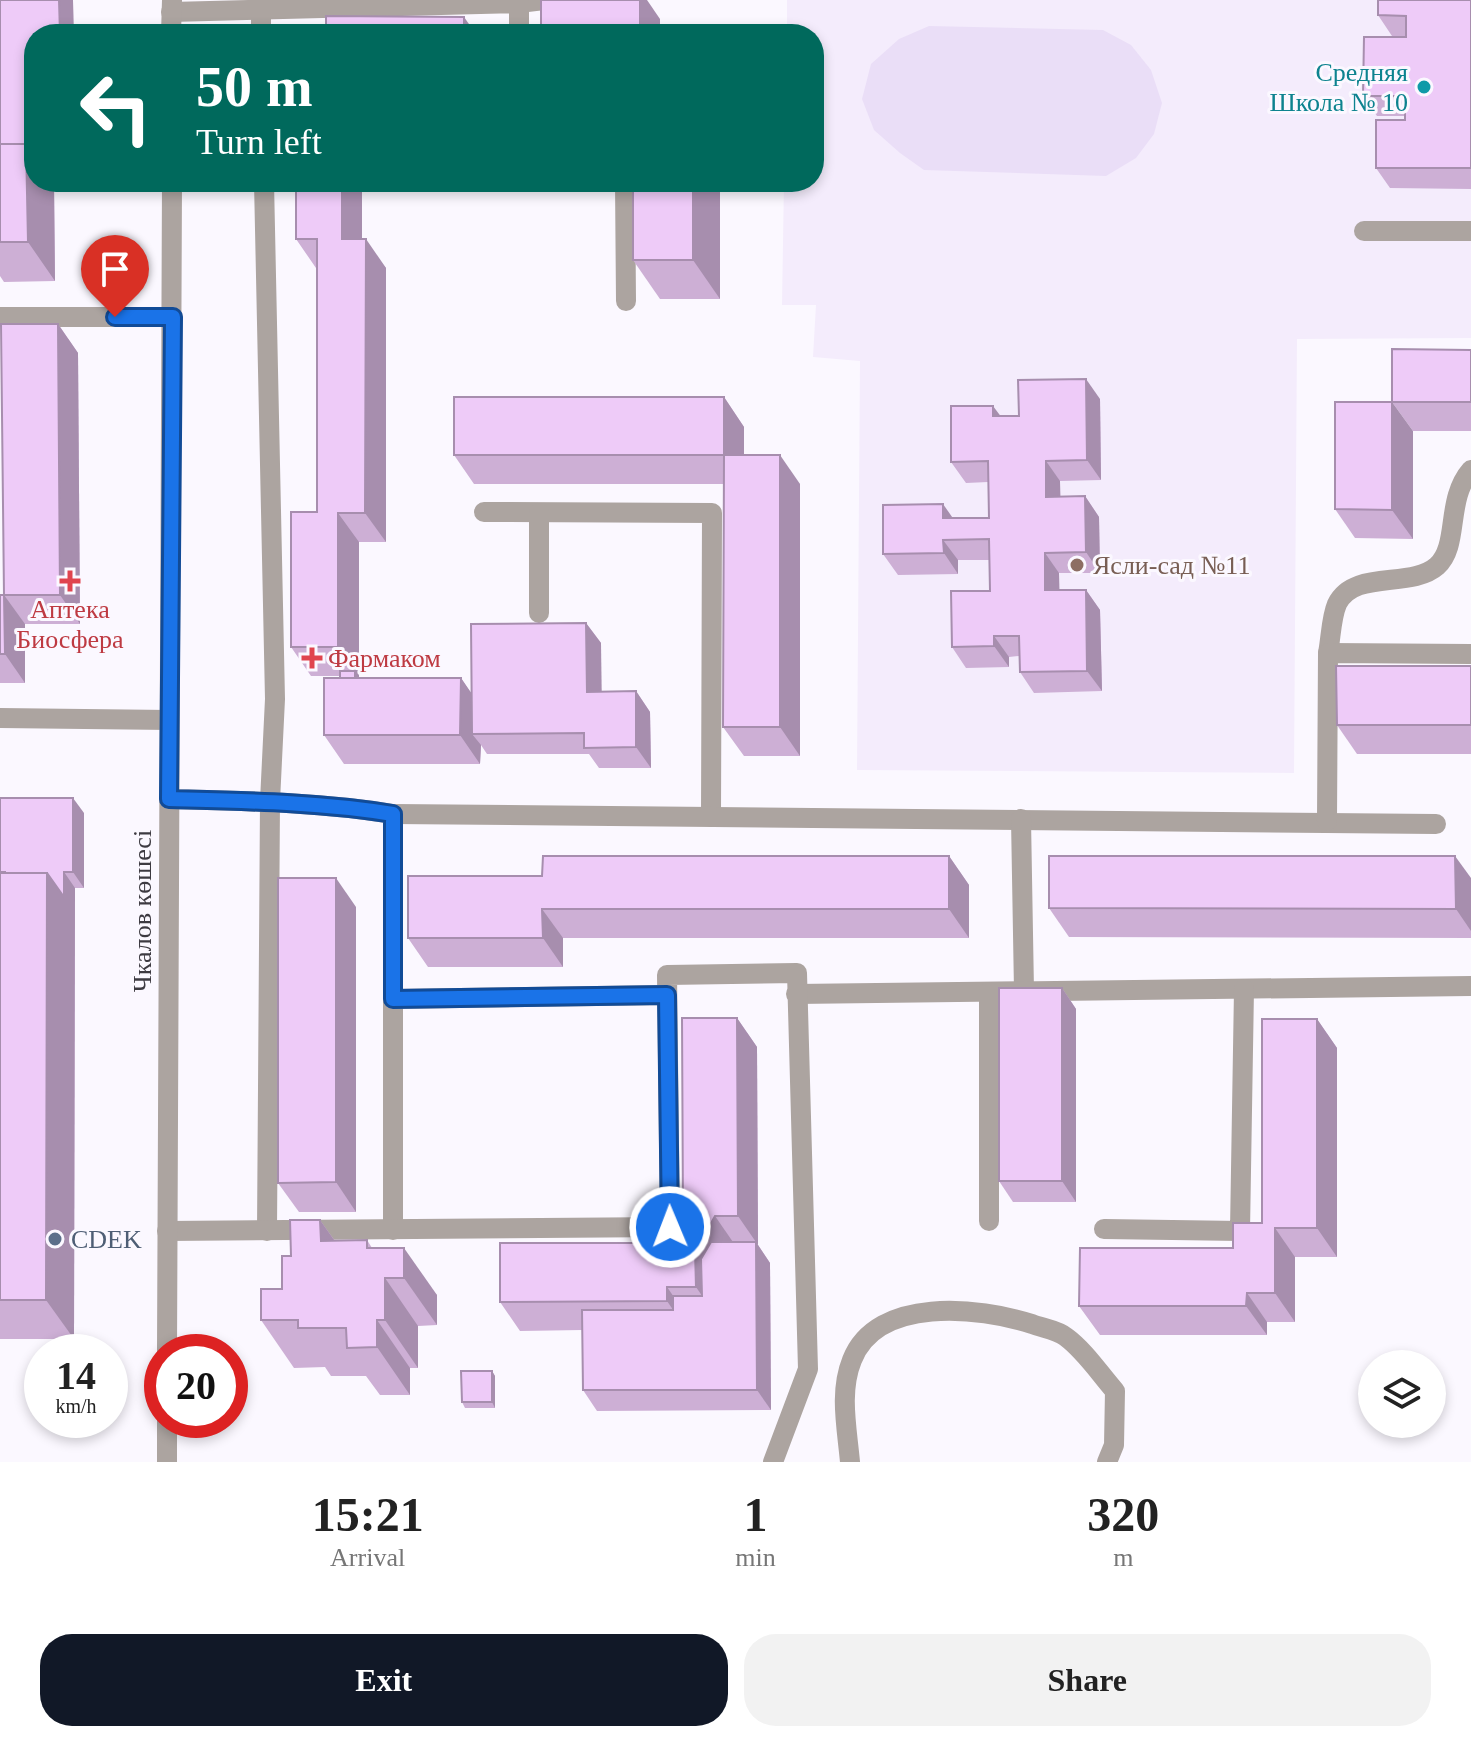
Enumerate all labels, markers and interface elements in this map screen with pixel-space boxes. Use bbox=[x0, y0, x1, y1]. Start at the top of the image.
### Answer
icon: left bbox=[64, 56, 168, 160]
text: 50 m bbox=[196, 56, 313, 118]
place label: Средняя Школа № 10 bbox=[1269, 58, 1408, 117]
marker: Средняя Школа № 10 bbox=[1415, 78, 1433, 96]
text: Turn left bbox=[196, 122, 322, 162]
pin bbox=[81, 235, 149, 317]
icon: arrive bbox=[93, 247, 137, 291]
place label: Ясли-сад №11 bbox=[1093, 551, 1250, 580]
marker: Ясли-сад №11 bbox=[1068, 556, 1086, 574]
marker: Аптека Биосфера bbox=[61, 572, 79, 590]
place label: Аптека Биосфера bbox=[16, 595, 124, 654]
place label: Фармаком bbox=[328, 644, 441, 673]
marker: Фармаком bbox=[303, 649, 321, 667]
street label: Чкалов көшесі bbox=[128, 830, 157, 992]
position arrow bbox=[628, 1185, 712, 1269]
place label: CDEK bbox=[71, 1225, 142, 1254]
marker: CDEK bbox=[46, 1230, 64, 1248]
speed limit sign: 20 bbox=[144, 1334, 248, 1438]
map controls bbox=[1358, 1350, 1446, 1438]
button: layers bbox=[1358, 1350, 1446, 1438]
text: 14 bbox=[56, 1353, 96, 1398]
text: km/h bbox=[55, 1395, 97, 1417]
text: 15:21 bbox=[312, 1488, 424, 1541]
text: 1 bbox=[743, 1488, 767, 1541]
text: 320 bbox=[1087, 1488, 1159, 1541]
text: Arrival bbox=[330, 1543, 405, 1572]
text: min bbox=[735, 1543, 776, 1572]
text: m bbox=[1113, 1543, 1133, 1572]
button: Exit bbox=[40, 1634, 728, 1726]
button: Share bbox=[744, 1634, 1431, 1726]

